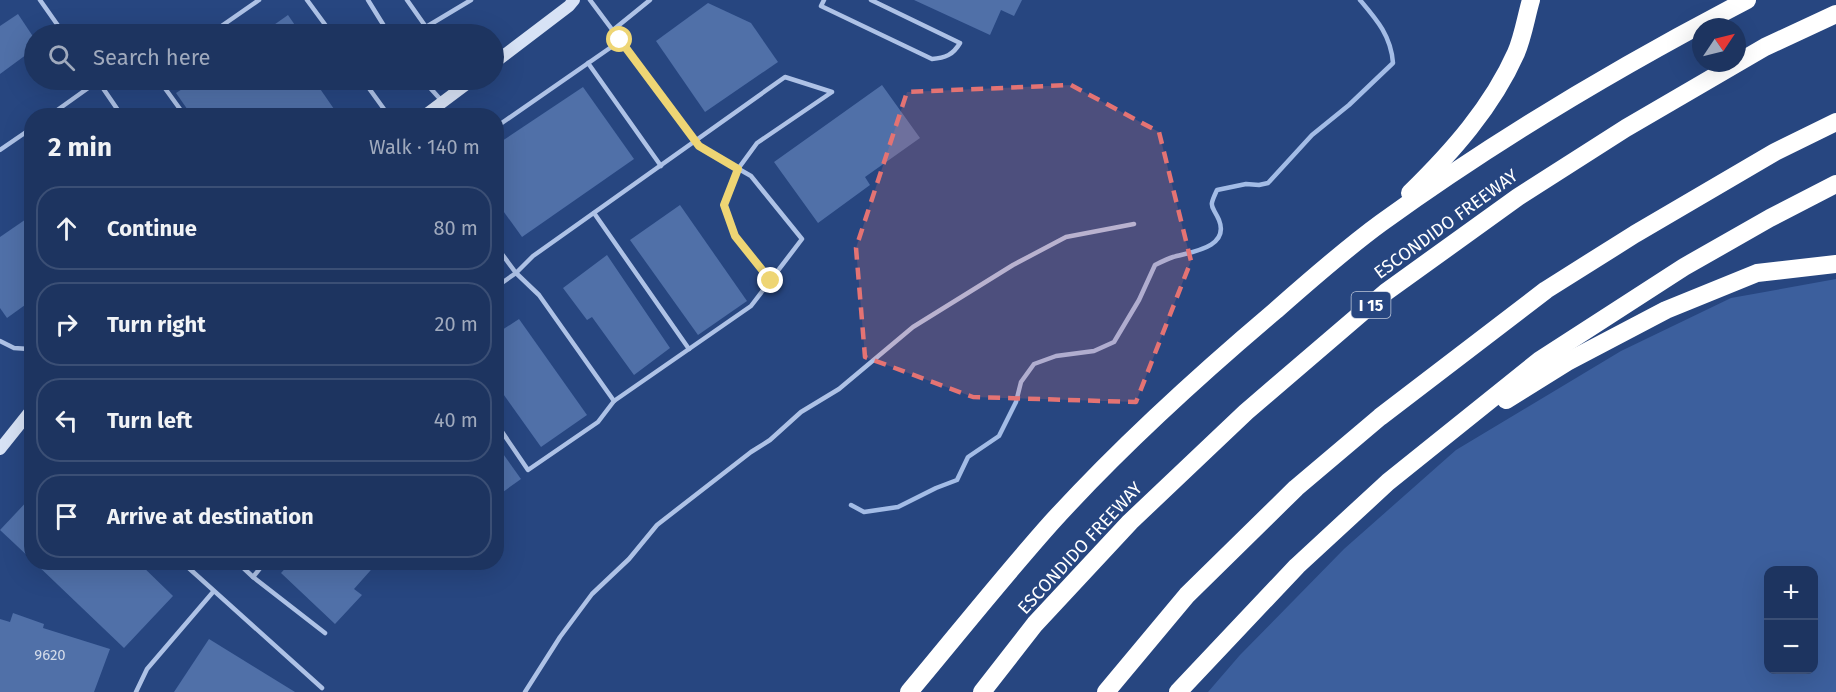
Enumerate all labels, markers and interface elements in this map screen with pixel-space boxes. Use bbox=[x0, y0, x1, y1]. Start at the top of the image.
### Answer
north arrow bbox=[1692, 18, 1746, 72]
search box bbox=[24, 24, 504, 90]
route start bbox=[606, 26, 632, 52]
icon: search bbox=[45, 41, 78, 74]
text: Search here bbox=[93, 44, 211, 71]
text: 2 min bbox=[48, 132, 112, 163]
text: Walk · 140 m bbox=[369, 135, 480, 159]
street label: ESCONDIDO FREEWAY bbox=[1370, 164, 1522, 284]
icon: ahead bbox=[50, 212, 83, 245]
text: Continue bbox=[107, 215, 197, 242]
text: 80 m bbox=[433, 216, 478, 240]
route end bbox=[757, 267, 783, 293]
road number: I 15 bbox=[1352, 292, 1390, 318]
icon: right bbox=[50, 308, 83, 341]
text: Turn right bbox=[107, 311, 206, 338]
text: 20 m bbox=[435, 312, 478, 336]
icon: left bbox=[50, 404, 83, 437]
text: Turn left bbox=[107, 407, 192, 434]
text: 40 m bbox=[434, 408, 478, 432]
street label: ESCONDIDO FREEWAY bbox=[1013, 477, 1147, 619]
icon: arrive bbox=[50, 500, 83, 533]
text: Arrive at destination bbox=[107, 503, 314, 530]
map controls bbox=[1764, 566, 1818, 674]
button: + bbox=[1764, 566, 1818, 620]
button: − bbox=[1764, 620, 1818, 674]
house number: 9620 bbox=[34, 646, 66, 664]

